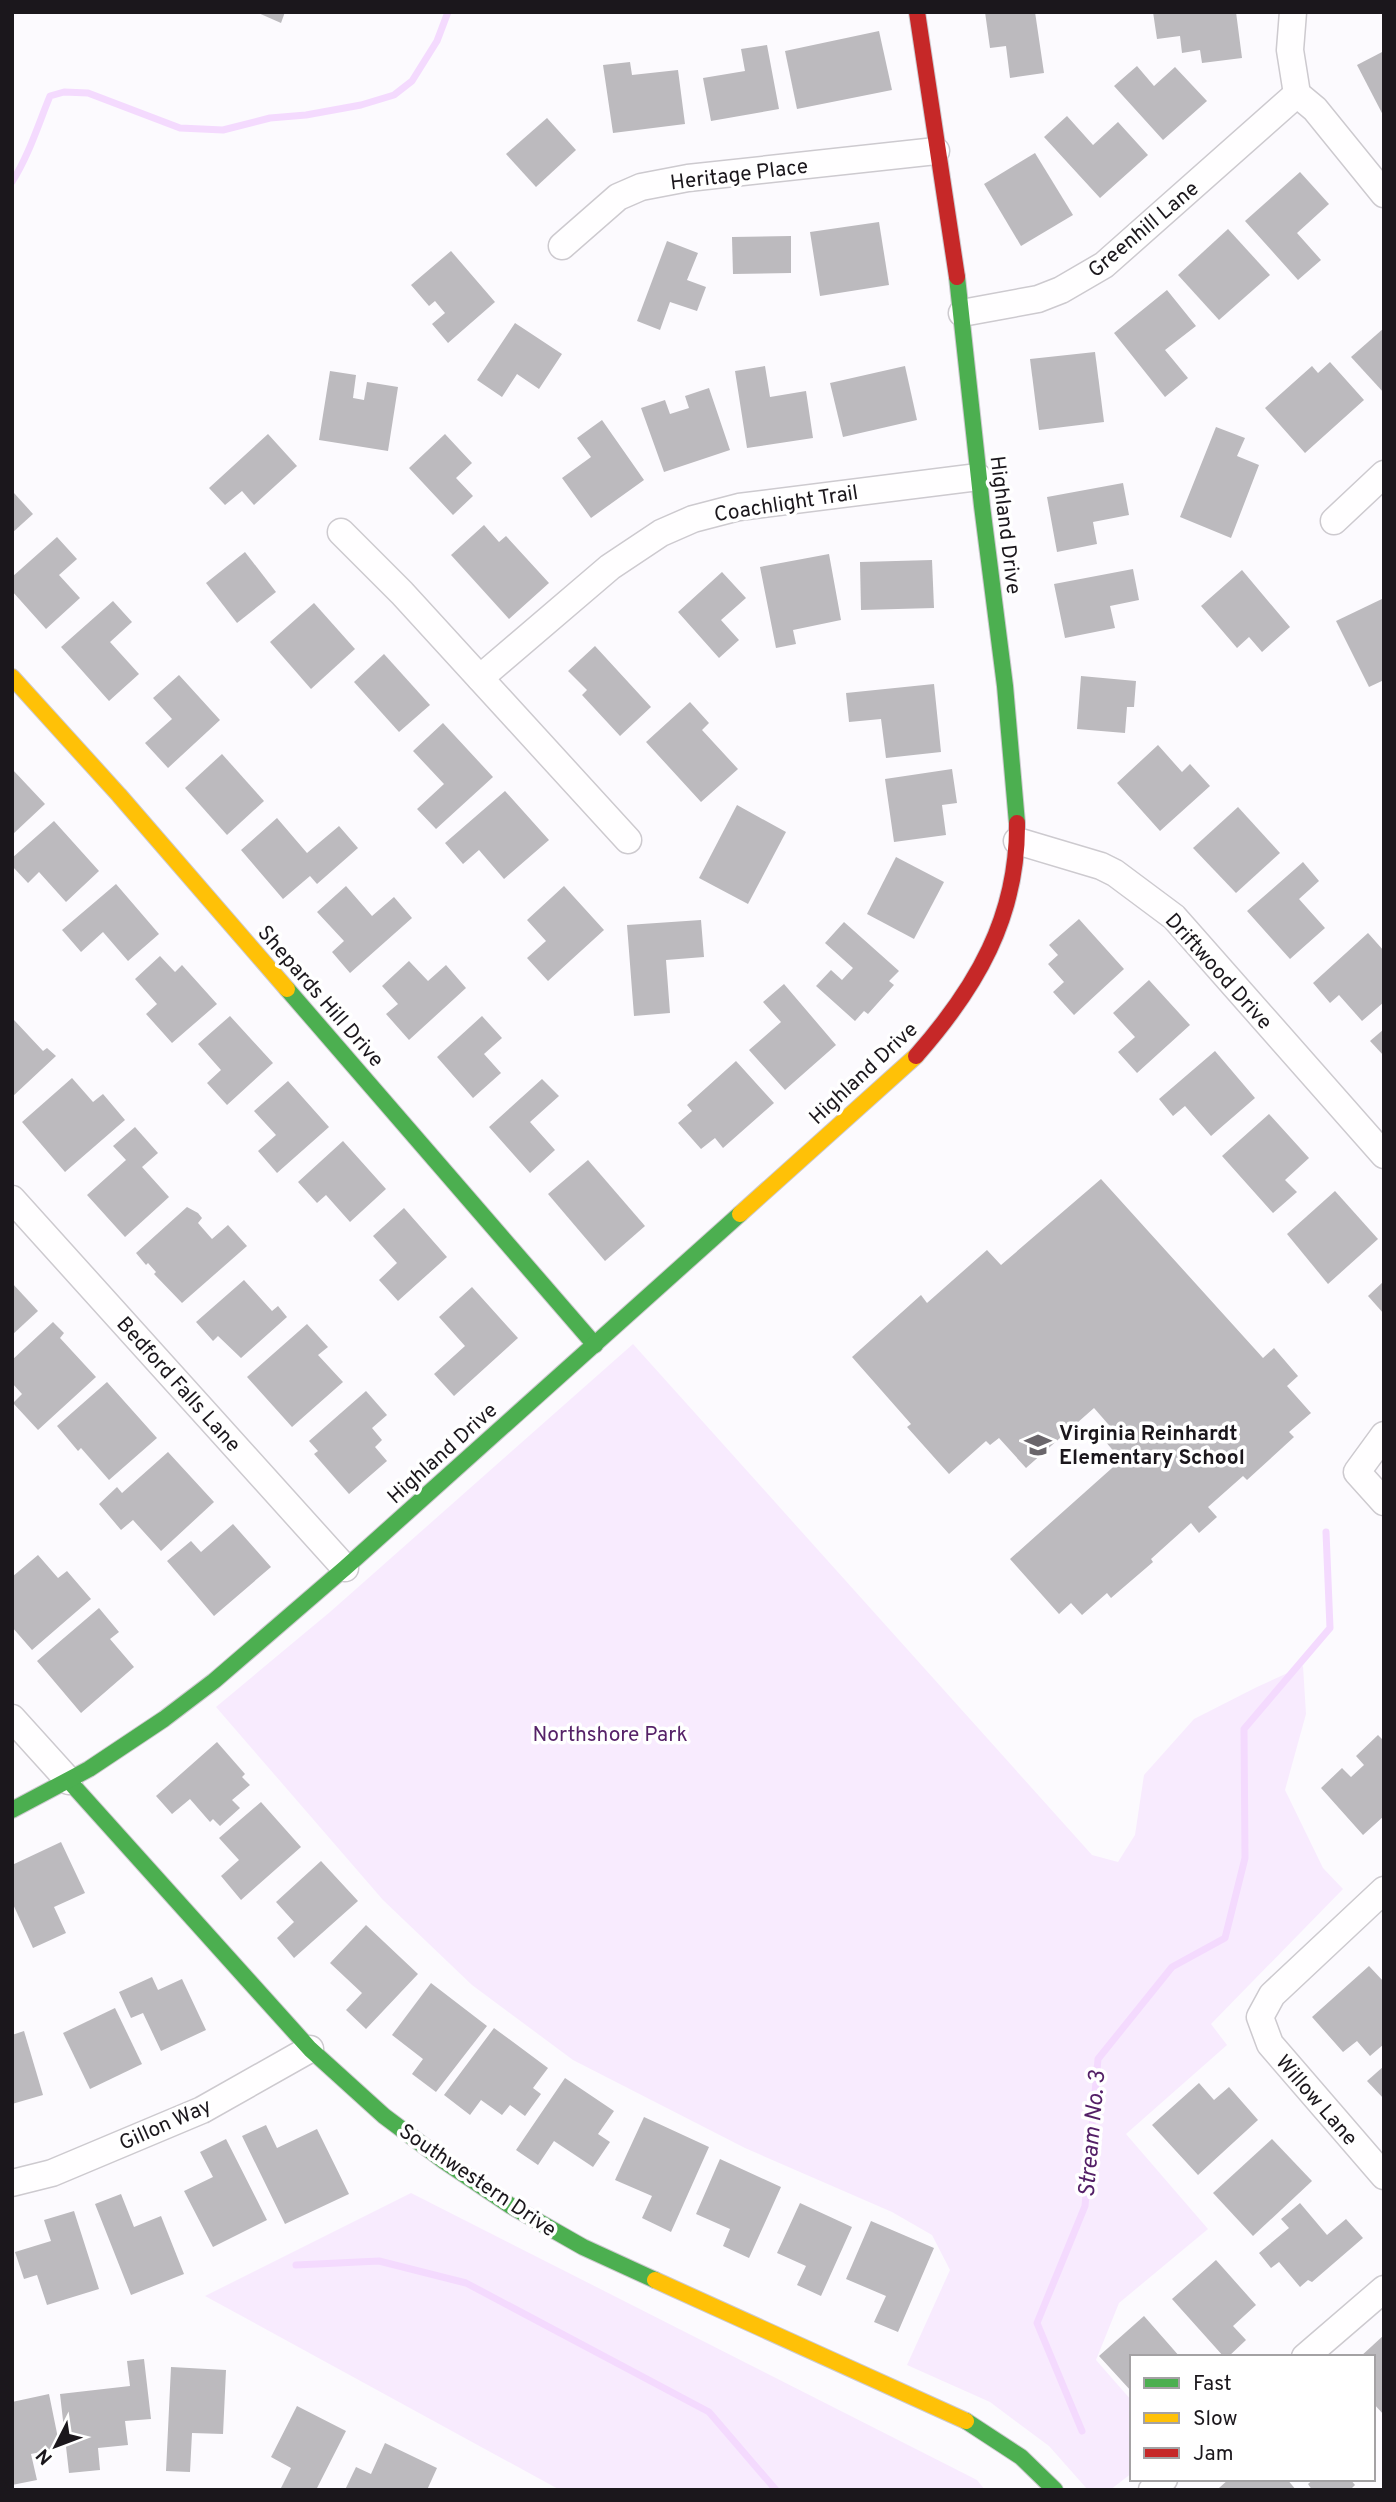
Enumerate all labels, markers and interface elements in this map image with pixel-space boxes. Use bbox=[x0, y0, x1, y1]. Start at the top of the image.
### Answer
street label: Heritage Place bbox=[669, 154, 810, 197]
street label: Greenhill Lane bbox=[1083, 176, 1205, 284]
street label: Highland Drive bbox=[983, 454, 1026, 596]
street label: Coachlight Trail bbox=[712, 480, 860, 529]
street label: Driftwood Drive bbox=[1158, 908, 1277, 1036]
street label: Shepards Hill Drive bbox=[251, 920, 389, 1074]
street label: Highland Drive bbox=[804, 1017, 924, 1131]
street label: Bedford Falls Lane bbox=[110, 1312, 246, 1458]
street label: Highland Drive bbox=[382, 1398, 504, 1511]
place label: Virginia Reinhardt Elementary School bbox=[1059, 1421, 1245, 1472]
school or university icon: Virginia Reinhardt Elementary School bbox=[1023, 1430, 1053, 1460]
park label: Northshore Park bbox=[532, 1722, 688, 1749]
street label: Willow Lane bbox=[1269, 2050, 1363, 2152]
water label: Stream No. 3 bbox=[1074, 2069, 1114, 2199]
street label: Gillon Way bbox=[115, 2093, 216, 2158]
street label: Southwestern Drive bbox=[393, 2119, 561, 2244]
legend bbox=[1130, 2355, 1375, 2481]
text: Fast bbox=[1193, 2371, 1232, 2398]
text: Slow bbox=[1193, 2406, 1238, 2433]
north arrow bbox=[21, 2411, 91, 2481]
text: Jam bbox=[1193, 2441, 1234, 2468]
text: N bbox=[31, 2443, 58, 2469]

